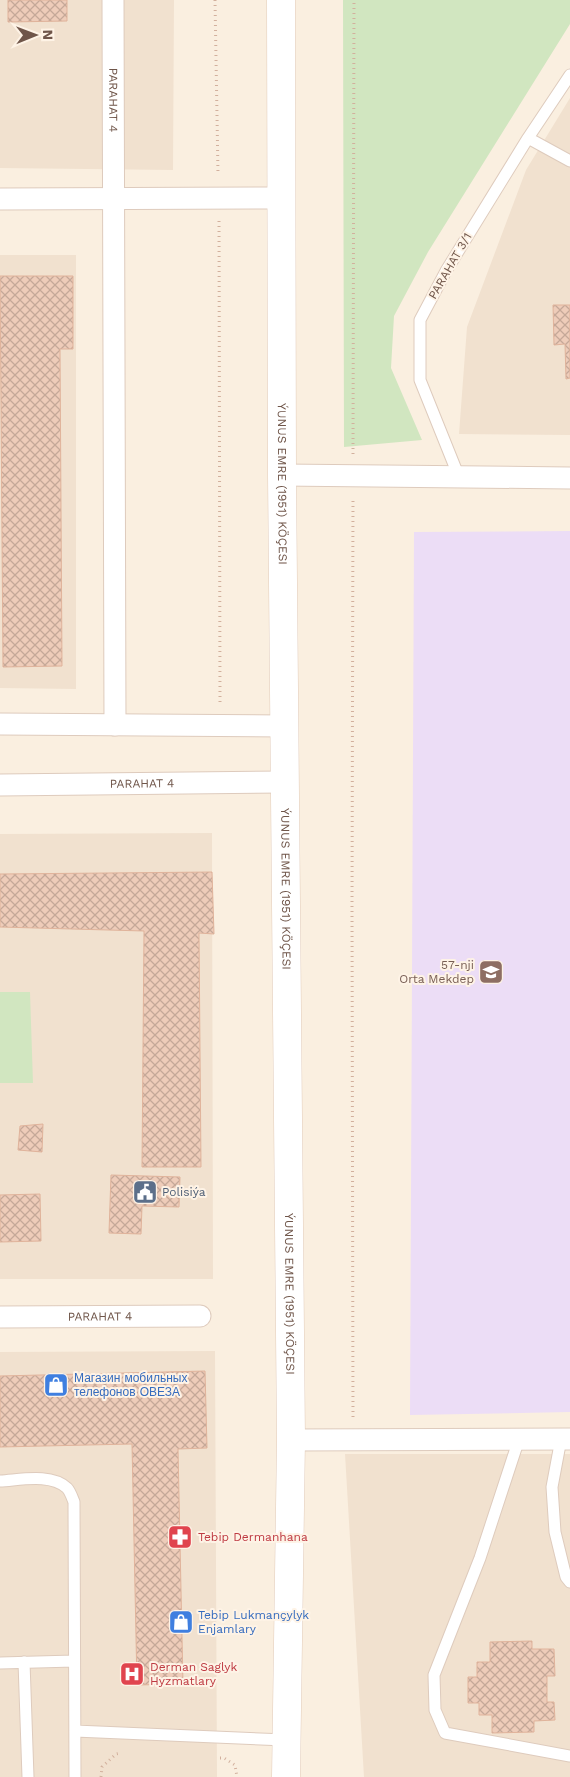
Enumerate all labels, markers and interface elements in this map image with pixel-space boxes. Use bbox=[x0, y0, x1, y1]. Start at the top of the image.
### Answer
north arrow bbox=[10, 10, 60, 60]
text: N bbox=[40, 29, 56, 40]
street label: PARAHAT 4 bbox=[106, 68, 120, 132]
street label: PARAHAT 3/1 bbox=[425, 230, 475, 302]
street label: ÝUNUS EMRE (1951) KÖÇESI bbox=[275, 403, 290, 565]
street label: PARAHAT 4 bbox=[110, 776, 174, 791]
street label: ÝUNUS EMRE (1951) KÖÇESI bbox=[278, 808, 294, 970]
place label: 57-nji Orta Mekdep bbox=[399, 958, 474, 986]
school or university icon: 57-nji Orta Mekdep bbox=[478, 959, 504, 985]
public building icon: Polisiýa bbox=[132, 1179, 158, 1205]
place label: Polisiýa bbox=[162, 1185, 206, 1199]
street label: ÝUNUS EMRE (1951) KÖÇESI bbox=[282, 1213, 297, 1375]
street label: PARAHAT 4 bbox=[68, 1309, 132, 1324]
place label: Магазин мобильных телефонов ОВЕЗА bbox=[74, 1371, 187, 1399]
shop icon: Магазин мобильных телефонов ОВЕЗА bbox=[43, 1372, 69, 1398]
pharmacy icon: Tebip Dermanhana bbox=[167, 1524, 193, 1550]
place label: Tebip Dermanhana bbox=[198, 1530, 308, 1544]
place label: Tebip Lukmançylyk Enjamlary bbox=[198, 1608, 309, 1636]
shop icon: Tebip Lukmançylyk Enjamlary bbox=[168, 1609, 194, 1635]
place label: Derman Saglyk Hyzmatlary bbox=[150, 1660, 238, 1688]
hospital icon: Derman Saglyk Hyzmatlary bbox=[119, 1661, 145, 1687]

